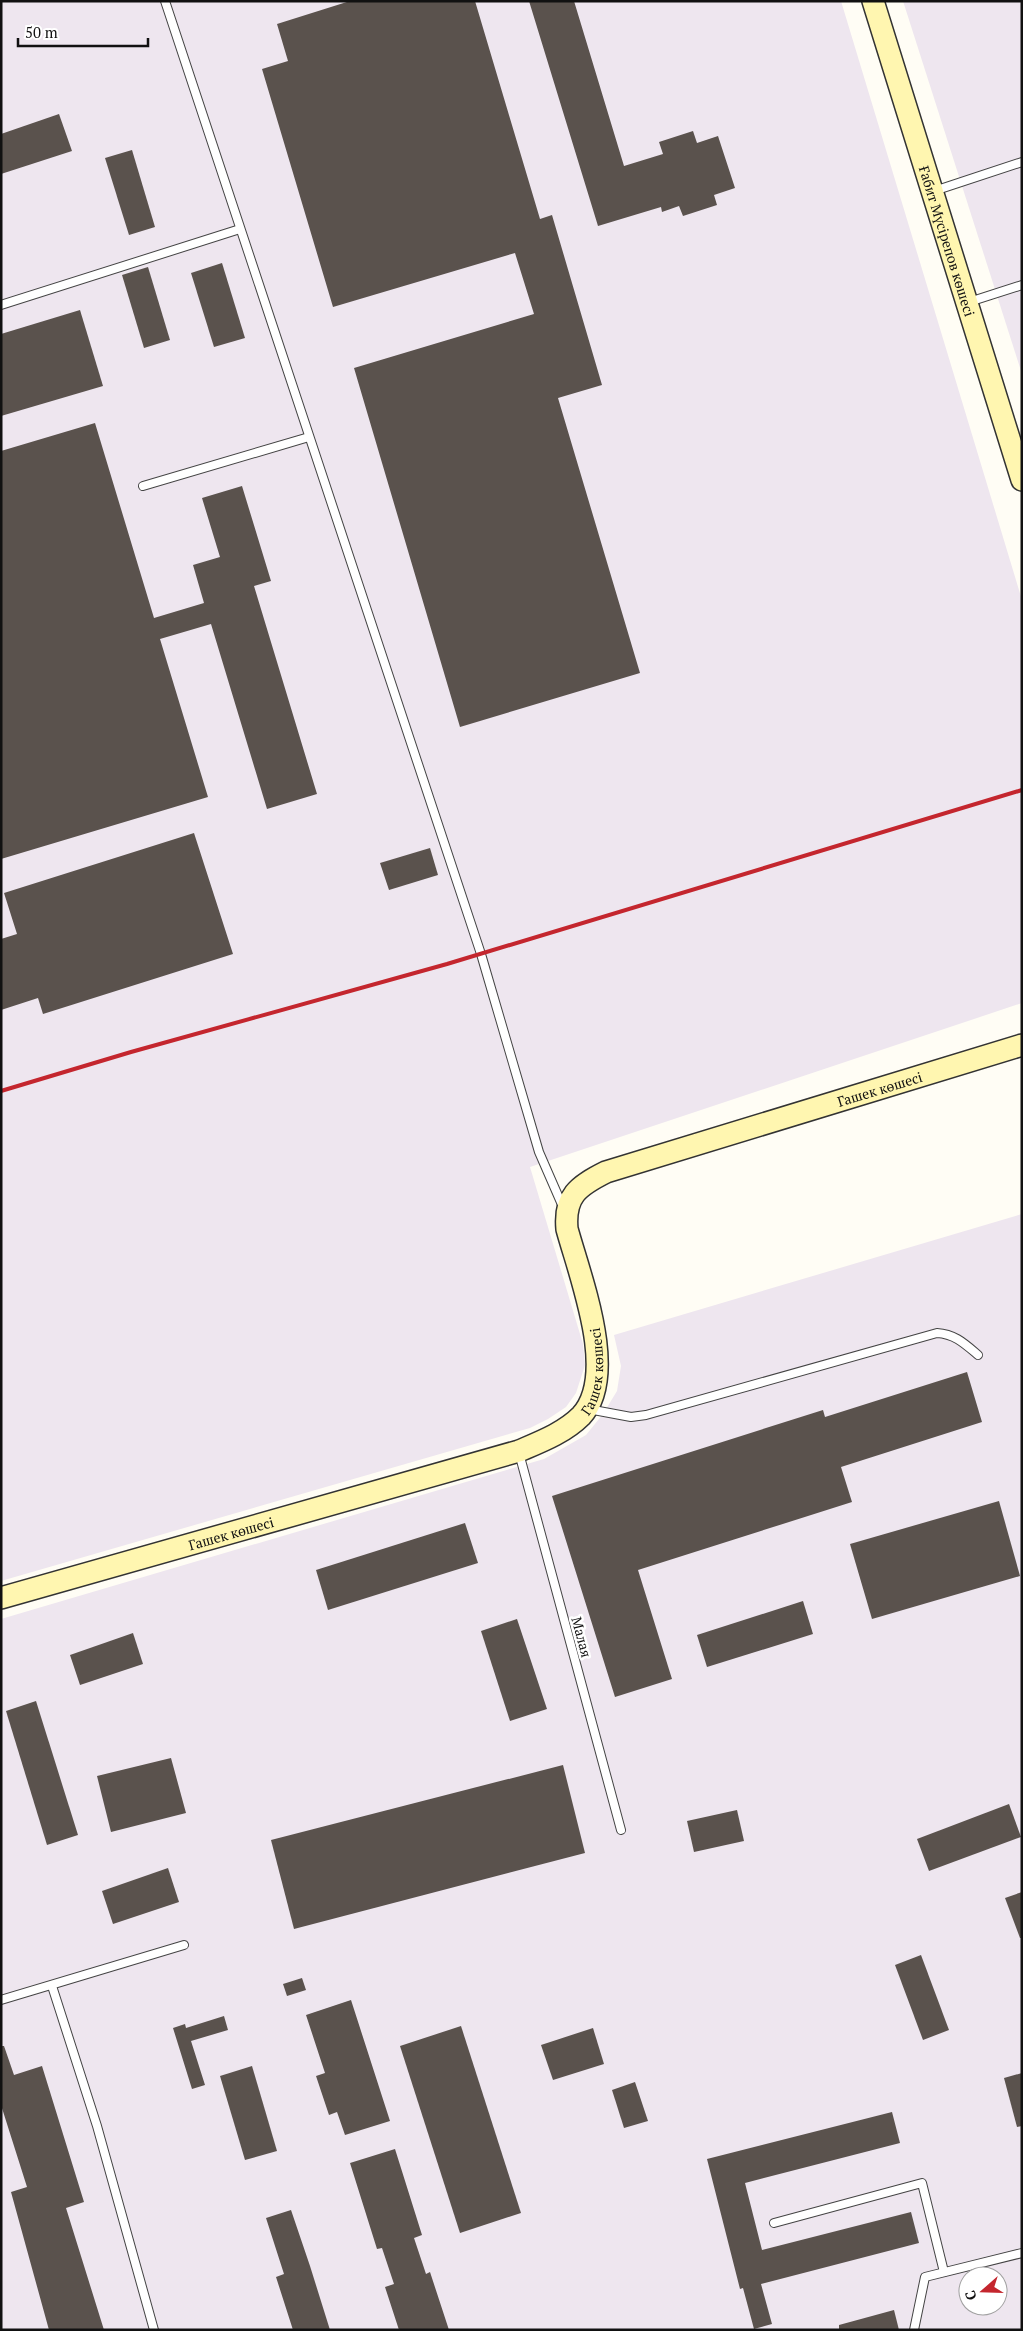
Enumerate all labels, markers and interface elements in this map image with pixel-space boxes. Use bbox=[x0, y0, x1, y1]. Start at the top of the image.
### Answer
scale bar bbox=[18, 15, 148, 47]
text: 50 m bbox=[25, 22, 58, 42]
street label: Ғабит Мүсірепов көшесі bbox=[915, 163, 980, 318]
street label: Гашек көшесі bbox=[835, 1067, 924, 1110]
street label: Гашек көшесі bbox=[576, 1326, 607, 1419]
street label: Гашек көшесі bbox=[186, 1512, 276, 1554]
street label: Малая bbox=[567, 1615, 597, 1659]
north arrow bbox=[958, 2266, 1008, 2316]
text: С bbox=[960, 2288, 981, 2303]

